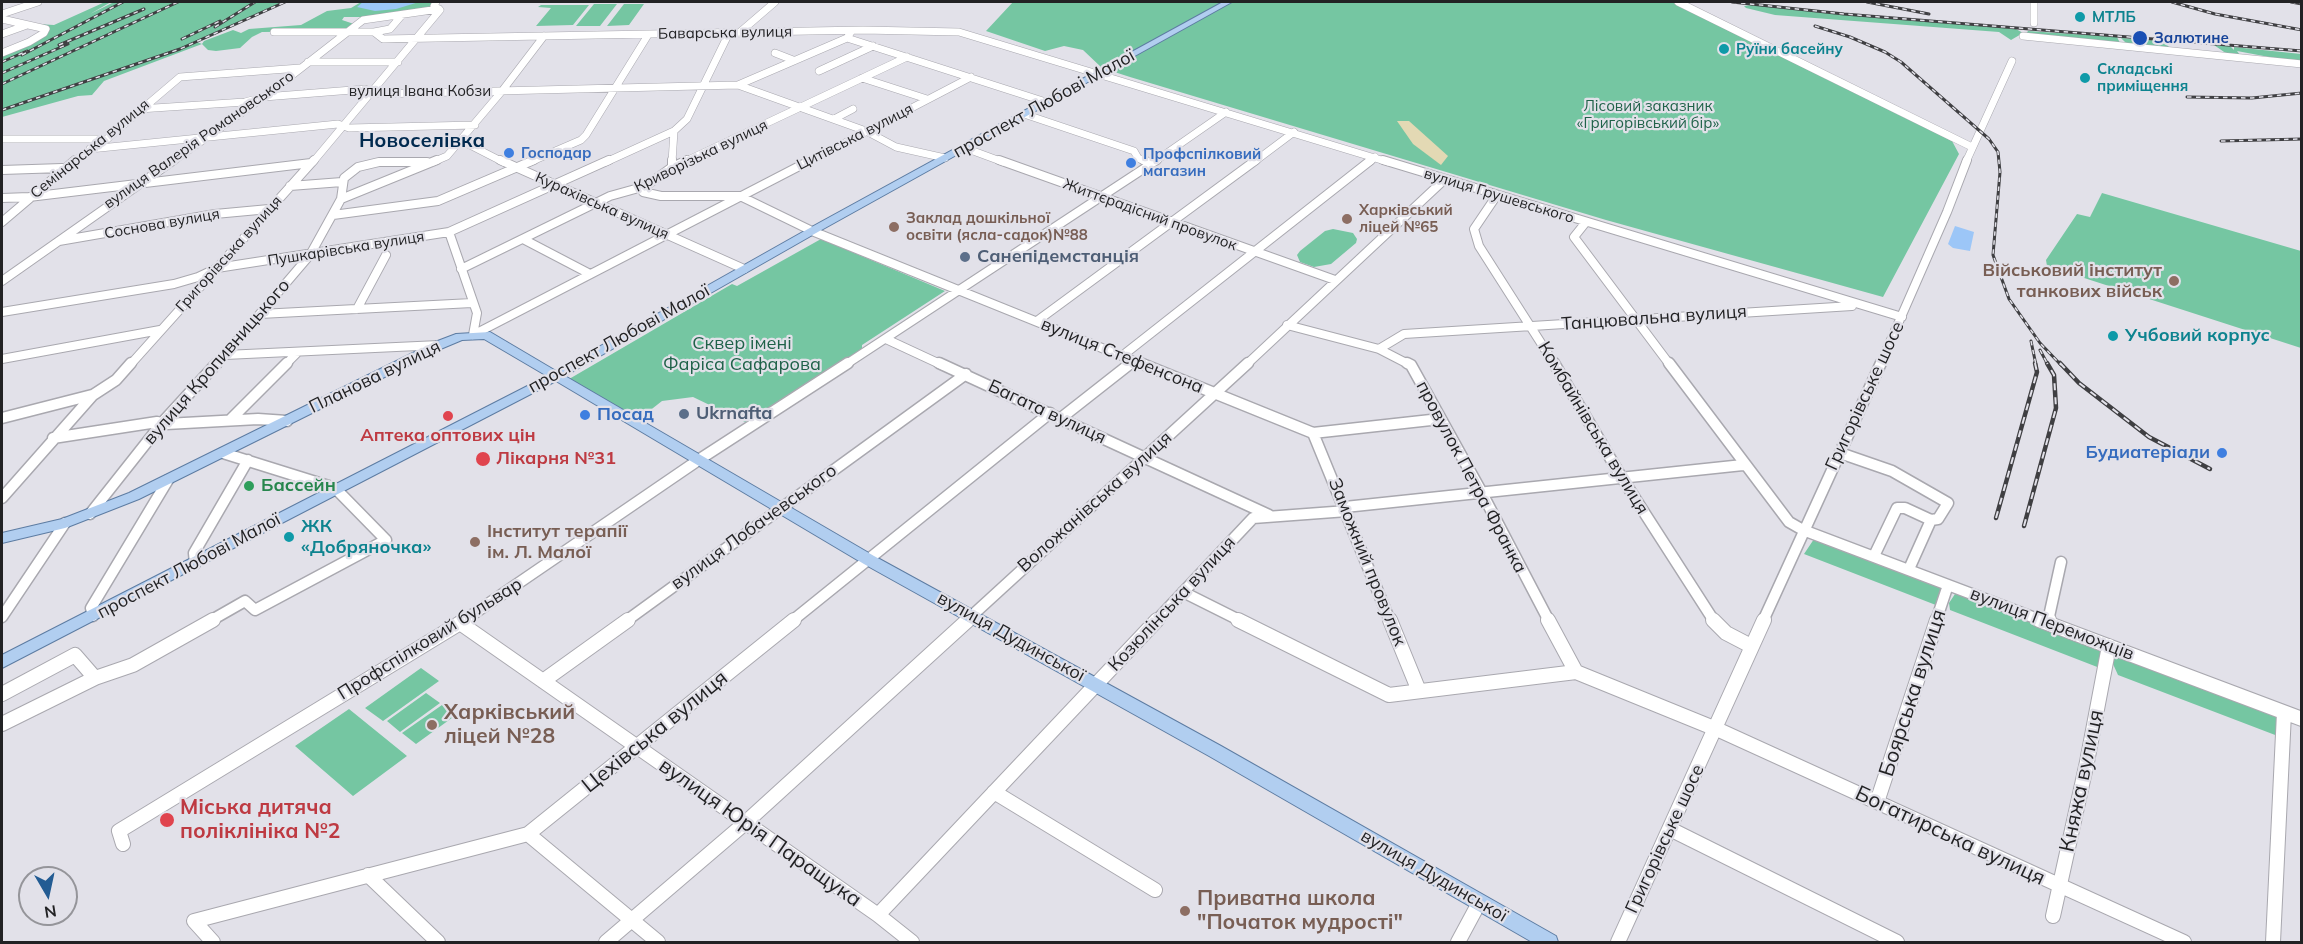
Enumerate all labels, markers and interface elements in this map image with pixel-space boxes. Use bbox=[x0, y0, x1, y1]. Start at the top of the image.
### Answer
place label: МТЛБ bbox=[2092, 8, 2136, 26]
marker: МТЛБ bbox=[2073, 10, 2087, 24]
street label: Баварська вулиця bbox=[658, 23, 792, 43]
marker: Залютине bbox=[2131, 29, 2149, 47]
place label: Залютине bbox=[2154, 29, 2229, 47]
place label: Руїни басейну bbox=[1736, 40, 1843, 58]
marker: Руїни басейну bbox=[1717, 42, 1731, 56]
street label: проспект Любові Малої bbox=[949, 45, 1139, 163]
place label: Складські приміщення bbox=[2097, 60, 2188, 95]
street label: вулиця Валерія Романовського bbox=[100, 67, 298, 213]
marker: Складські приміщення bbox=[2078, 71, 2092, 85]
street label: вулиця Івана Кобзи bbox=[349, 82, 491, 100]
street label: Семінарська вулиця bbox=[27, 96, 153, 202]
park label: Лісовий заказник «Григорівський бір» bbox=[1577, 97, 1719, 132]
street label: Цитівська вулиця bbox=[794, 100, 916, 174]
street label: Криворізька вулиця bbox=[631, 116, 771, 196]
district label: Новоселівка bbox=[359, 129, 485, 153]
place label: Господар bbox=[521, 144, 591, 162]
place label: Профспілковий магазин bbox=[1143, 145, 1261, 180]
marker: Господар bbox=[502, 146, 516, 160]
marker: Профспілковий магазин bbox=[1124, 156, 1138, 170]
street label: вулиця Грушевського bbox=[1422, 165, 1576, 227]
street label: Курахівська вулиця bbox=[532, 168, 672, 244]
street label: Життєрадісний провулок bbox=[1061, 175, 1239, 255]
street label: Григорівська вулиця bbox=[172, 192, 286, 316]
place label: Харківський ліцей №65 bbox=[1359, 201, 1453, 236]
street label: Соснова вулиця bbox=[103, 205, 221, 243]
place label: Заклад дошкільної освіти (ясла-садок)№88 bbox=[906, 209, 1088, 244]
marker: Харківський ліцей №65 bbox=[1340, 212, 1354, 226]
marker: Заклад дошкільної освіти (ясла-садок)№88 bbox=[887, 220, 901, 234]
street label: Пушкарівська вулиця bbox=[266, 228, 426, 270]
place label: Санепідемстанція bbox=[977, 246, 1139, 268]
marker: Санепідемстанція bbox=[958, 250, 972, 264]
place label: Військовий інститут танкових військ bbox=[1983, 260, 2162, 302]
marker: Військовий інститут танкових військ bbox=[2167, 274, 2181, 288]
street label: вулиця Кропивницького bbox=[139, 275, 295, 449]
street label: проспект Любові Малої bbox=[524, 280, 714, 398]
street label: Танцювальна вулиця bbox=[1561, 301, 1747, 335]
street label: вулиця Стефенсона bbox=[1038, 314, 1206, 398]
street label: Григорівське шосе bbox=[1821, 318, 1909, 474]
place label: Учбовий корпус bbox=[2125, 325, 2270, 347]
marker: Учбовий корпус bbox=[2106, 329, 2120, 343]
park label: Сквер імені Фаріса Сафарова bbox=[663, 333, 821, 376]
street label: Планова вулиця bbox=[306, 336, 444, 418]
street label: Комбайнівська вулиця bbox=[1533, 338, 1653, 518]
street label: Багата вулиця bbox=[985, 375, 1109, 449]
street label: провулок Петра Франка bbox=[1411, 377, 1531, 577]
place label: Ukrnafta bbox=[696, 403, 772, 425]
place label: Посад bbox=[597, 404, 654, 426]
marker: Ukrnafta bbox=[677, 407, 691, 421]
marker: Посад bbox=[578, 408, 592, 422]
marker: Аптека оптових цін bbox=[441, 409, 455, 423]
place label: Аптека оптових цін bbox=[360, 425, 536, 447]
street label: Воложанівська вулиця bbox=[1013, 427, 1177, 577]
place label: Будиатеріали bbox=[2085, 442, 2210, 464]
marker: Будиатеріали bbox=[2215, 446, 2229, 460]
place label: Лікарня №31 bbox=[496, 448, 616, 470]
marker: Лікарня №31 bbox=[474, 450, 492, 468]
street label: вулиця Лобачевського bbox=[667, 460, 841, 594]
place label: Бассейн bbox=[261, 475, 336, 497]
street label: Заможний провулок bbox=[1323, 475, 1411, 649]
marker: Бассейн bbox=[242, 479, 256, 493]
street label: проспект Любові Малої bbox=[94, 508, 284, 624]
place label: ЖК «Добряночка» bbox=[301, 516, 431, 558]
place label: Інститут терапії ім. Л. Малої bbox=[487, 521, 628, 564]
marker: ЖК «Добряночка» bbox=[282, 530, 296, 544]
street label: Козюлінська вулиця bbox=[1104, 532, 1240, 676]
marker: Інститут терапії ім. Л. Малої bbox=[468, 535, 482, 549]
street label: Профспілковий бульвар bbox=[334, 573, 526, 705]
street label: вулиця Переможців bbox=[1967, 583, 2137, 665]
street label: вулиця Дудинської bbox=[933, 587, 1089, 687]
street label: Боярська вулиця bbox=[1874, 606, 1952, 780]
street label: Цехівська вулиця bbox=[577, 666, 733, 798]
place label: Харківський ліцей №28 bbox=[444, 700, 575, 750]
street label: Княжа вулиця bbox=[2055, 708, 2109, 854]
marker: Харківський ліцей №28 bbox=[425, 718, 439, 732]
street label: вулиця Юрія Паращука bbox=[654, 753, 866, 913]
street label: Григорівське шосе bbox=[1621, 761, 1709, 917]
street label: Богатирська вулиця bbox=[1851, 781, 2049, 891]
place label: Міська дитяча поліклініка №2 bbox=[180, 795, 340, 845]
marker: Міська дитяча поліклініка №2 bbox=[158, 811, 176, 829]
street label: вулиця Дудинської bbox=[1357, 825, 1511, 927]
north arrow bbox=[18, 866, 78, 926]
place label: Приватна школа "Початок мудрості" bbox=[1197, 886, 1403, 936]
text: N bbox=[43, 901, 58, 923]
marker: Приватна школа "Початок мудрості" bbox=[1178, 904, 1192, 918]

